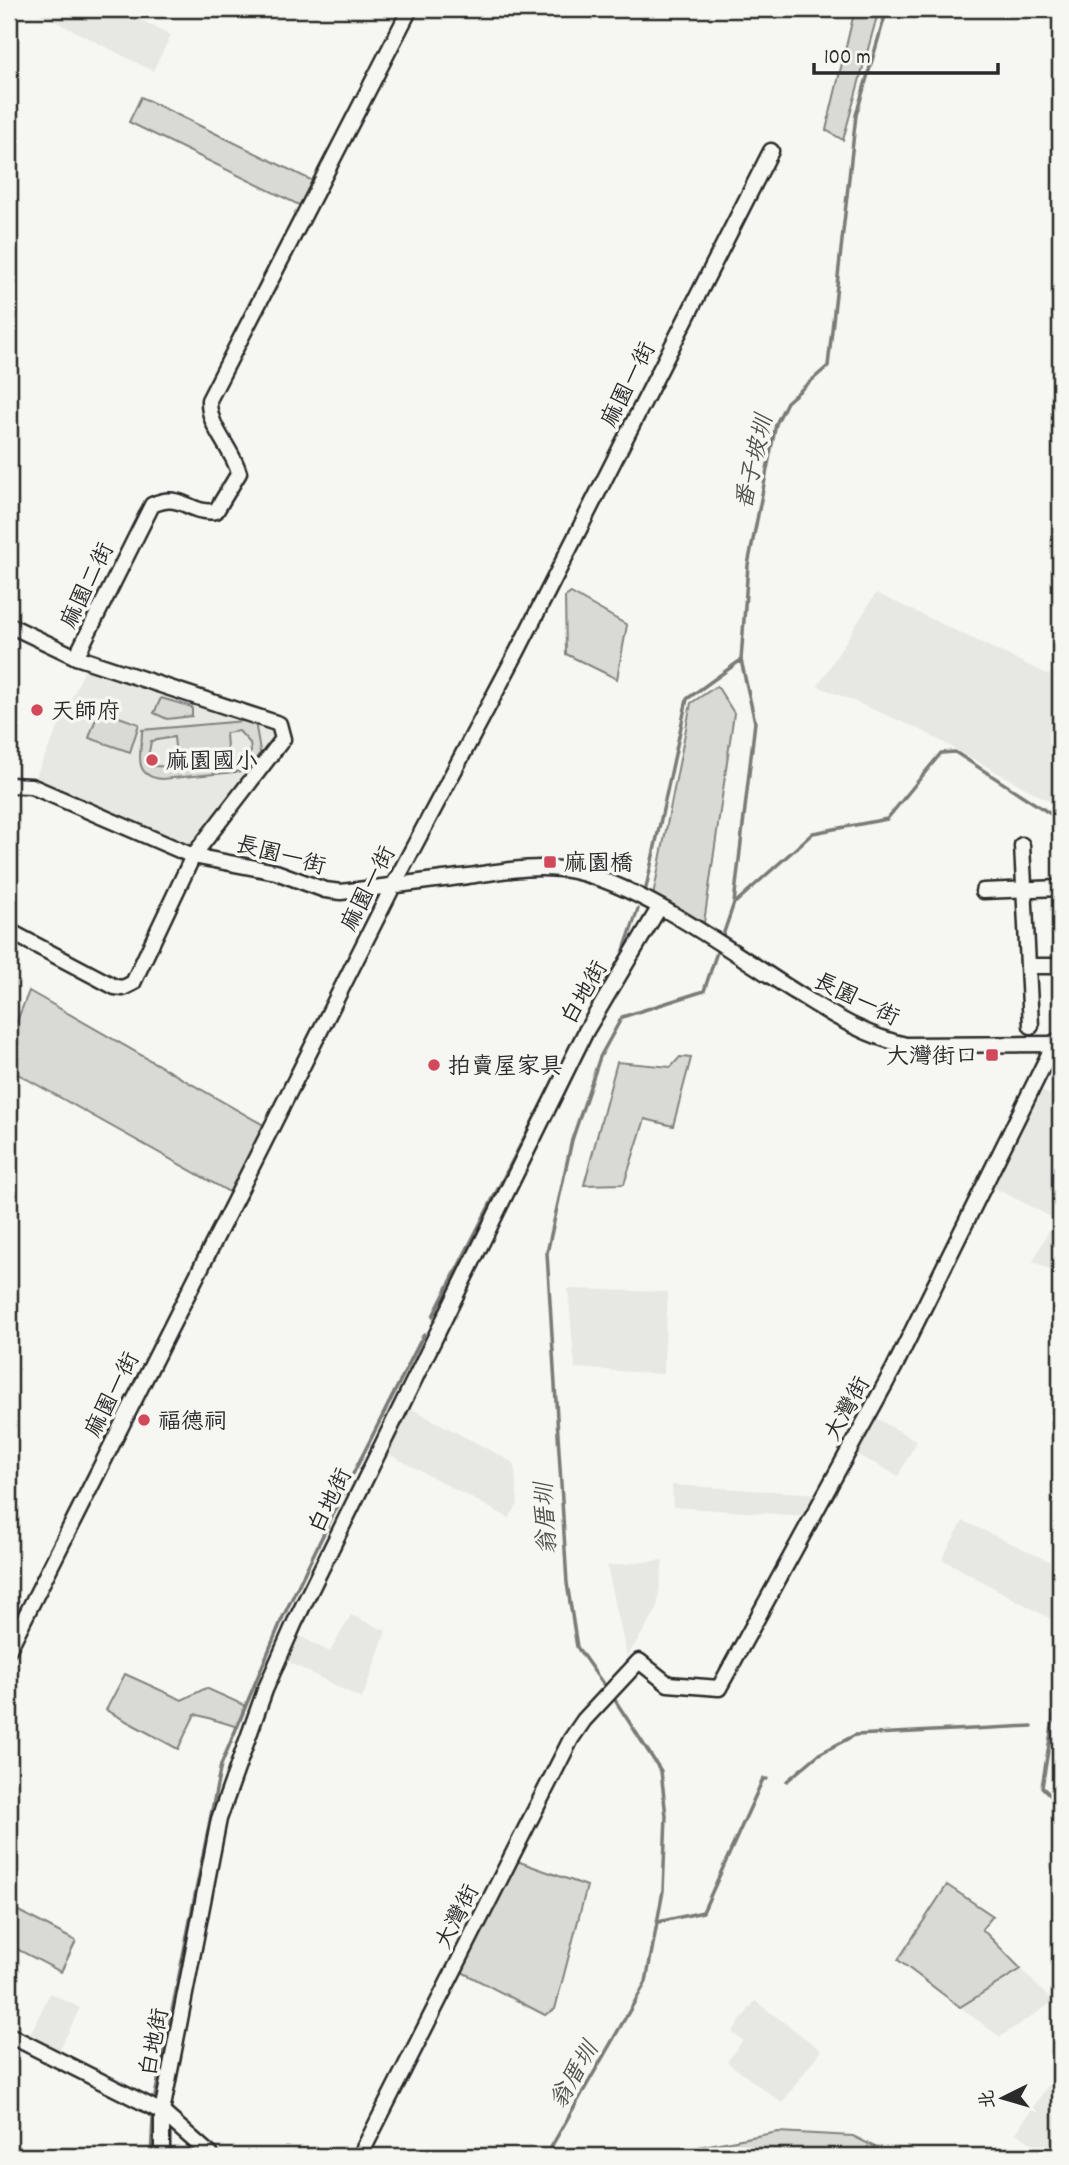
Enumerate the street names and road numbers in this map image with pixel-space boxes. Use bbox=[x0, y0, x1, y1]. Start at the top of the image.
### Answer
street label: 麻園一街 bbox=[595, 337, 666, 434]
street label: 麻園二街 bbox=[54, 538, 124, 635]
street label: 長園一街 bbox=[231, 830, 329, 885]
street label: 麻園一街 bbox=[335, 841, 406, 938]
street label: 白地街 bbox=[554, 956, 618, 1032]
street label: 長園一街 bbox=[807, 966, 904, 1036]
street label: 麻園一街 bbox=[79, 1347, 150, 1444]
street label: 大灣街 bbox=[818, 1372, 880, 1448]
street label: 白地街 bbox=[302, 1463, 362, 1540]
street label: 大灣街 bbox=[429, 1879, 489, 1956]
street label: 白地街 bbox=[134, 2006, 179, 2080]

